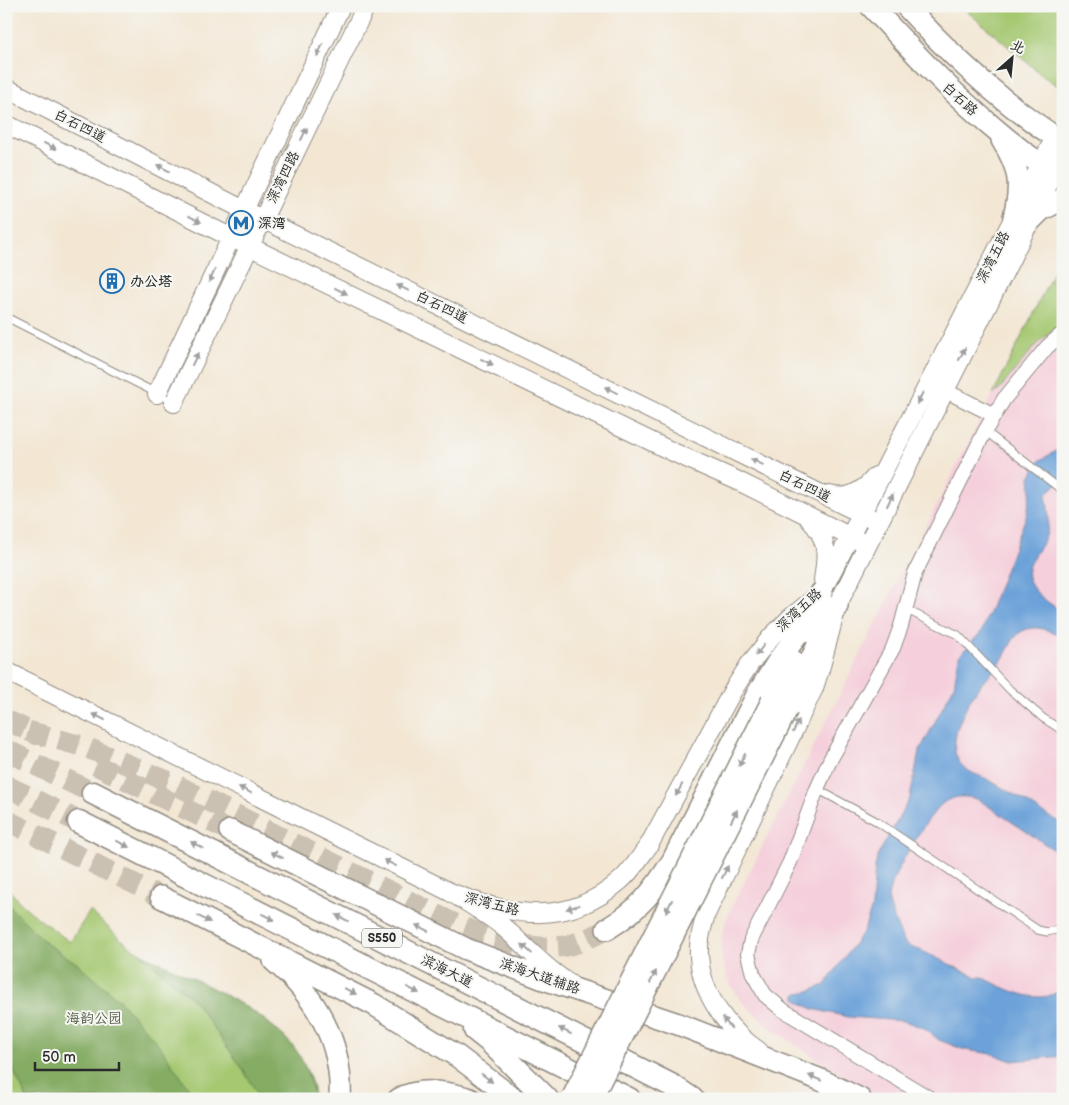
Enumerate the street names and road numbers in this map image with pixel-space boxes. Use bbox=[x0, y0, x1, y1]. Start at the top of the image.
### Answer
street label: 白石路 bbox=[939, 79, 981, 119]
street label: 白石四道 bbox=[51, 106, 109, 146]
street label: 深湾四路 bbox=[263, 148, 303, 206]
street label: 深湾五路 bbox=[973, 228, 1013, 286]
street label: 白石四道 bbox=[413, 287, 471, 327]
street label: 白石四道 bbox=[776, 466, 834, 506]
street label: 深湾五路 bbox=[773, 585, 825, 635]
street label: 深湾五路 bbox=[463, 889, 521, 919]
road number: S550 bbox=[362, 928, 402, 948]
street label: 滨海大道 bbox=[418, 951, 476, 991]
street label: 滨海大道辅路 bbox=[498, 954, 582, 998]

